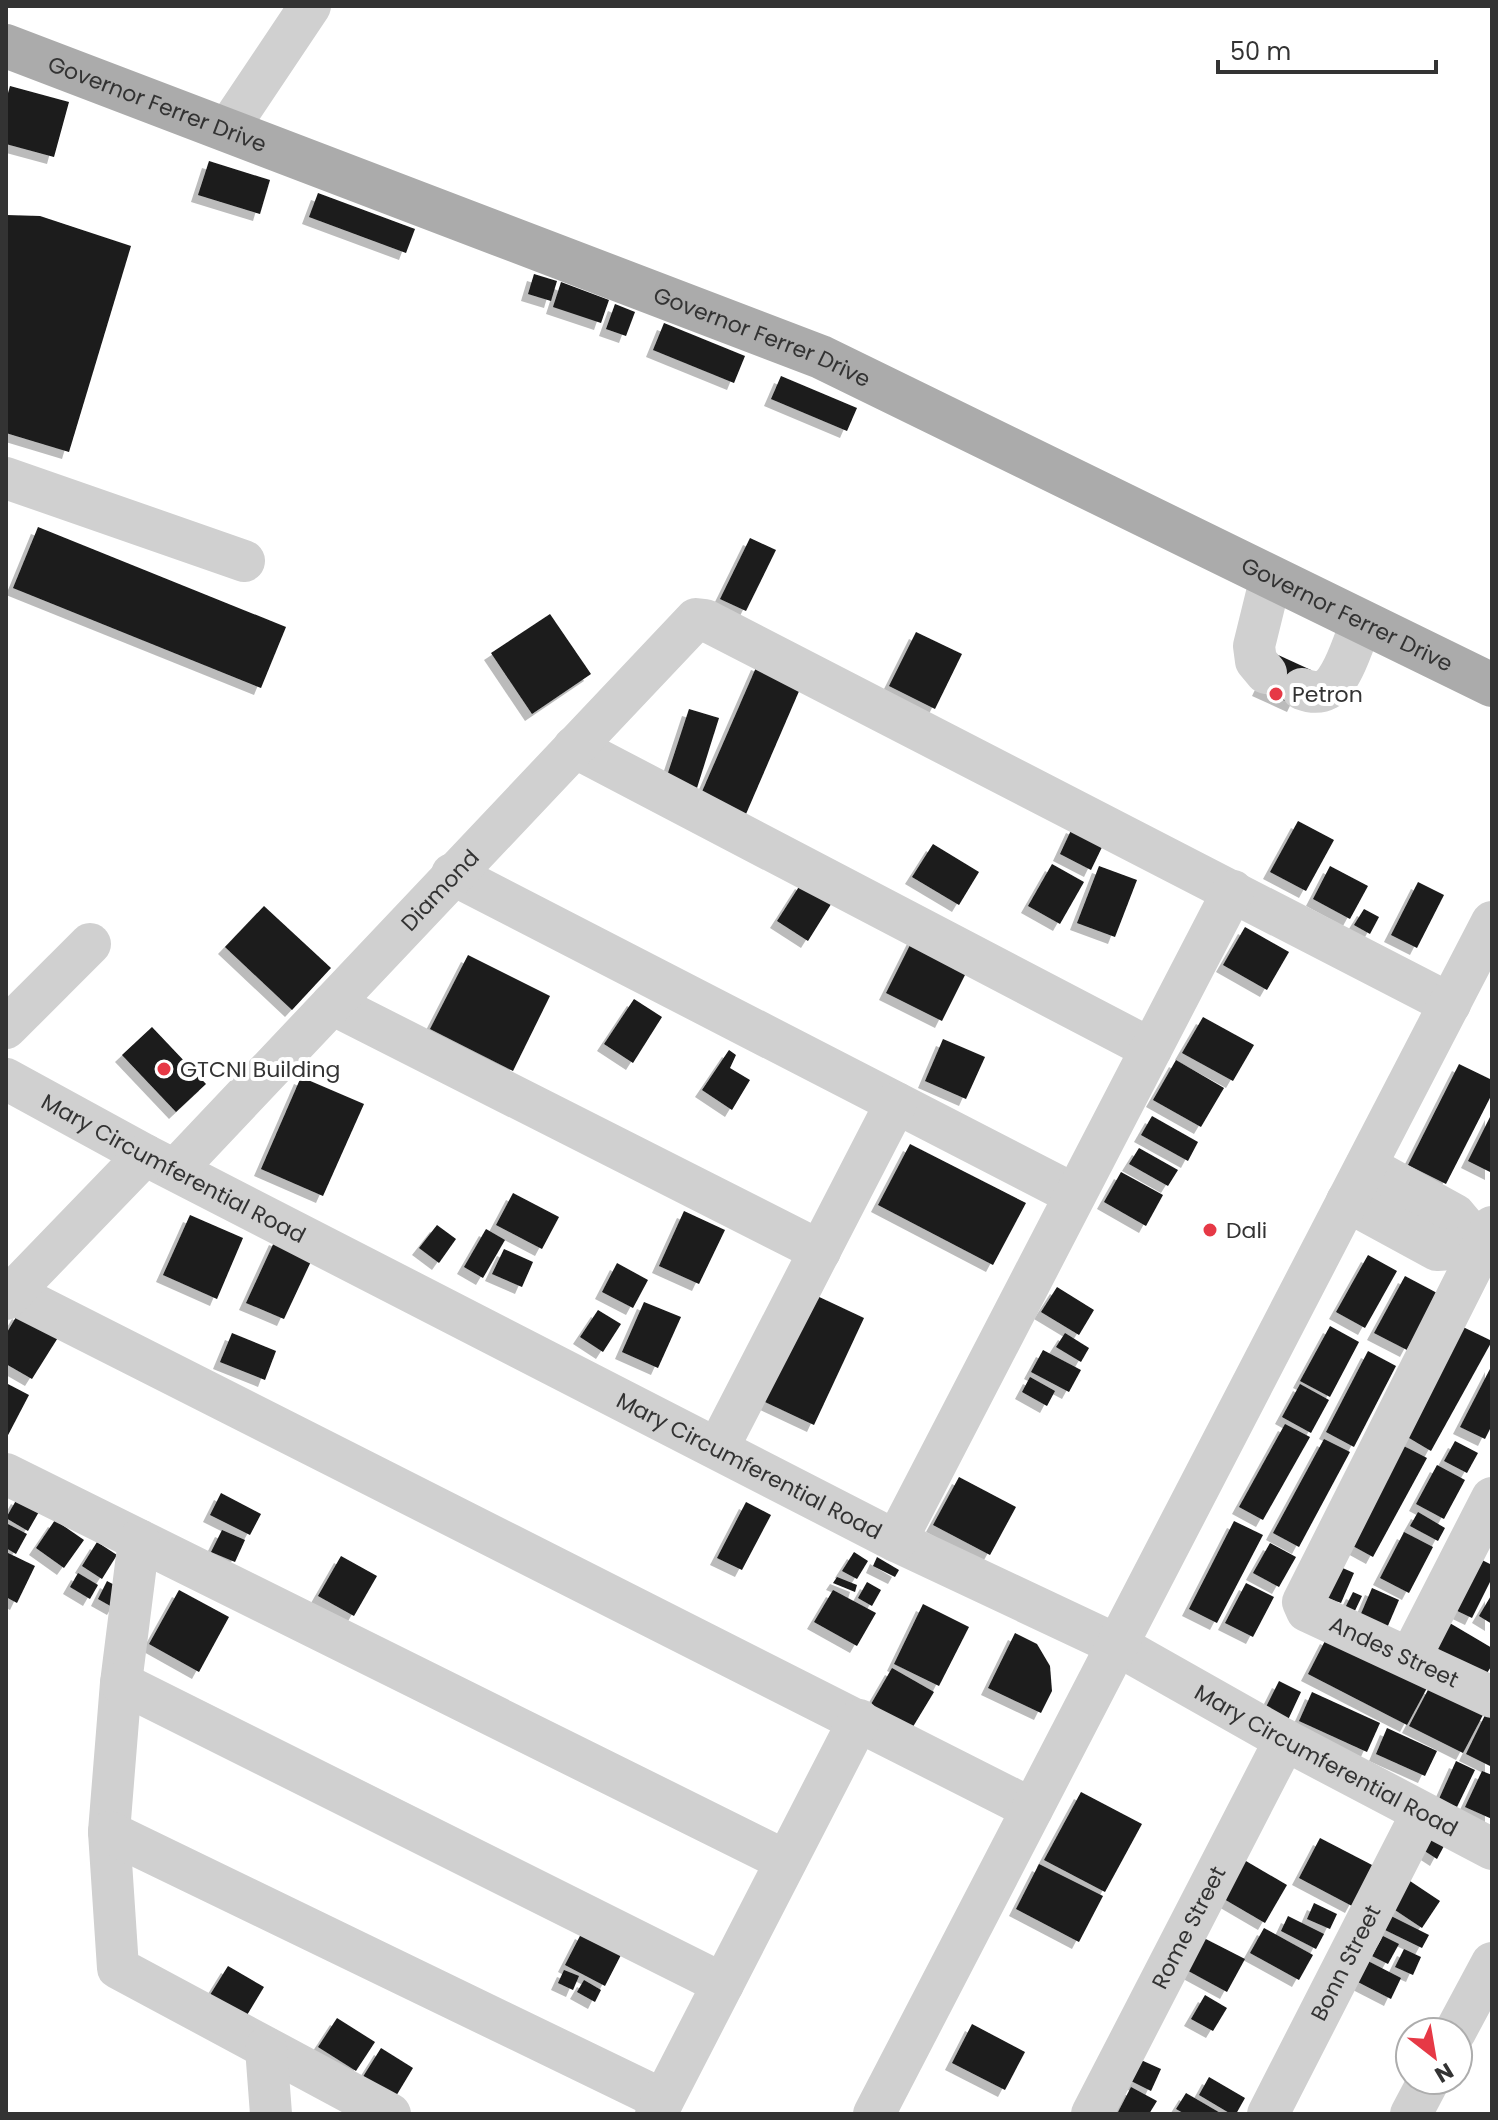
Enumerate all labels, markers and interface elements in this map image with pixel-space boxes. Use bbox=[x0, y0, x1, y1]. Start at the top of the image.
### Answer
scale bar bbox=[1218, 24, 1436, 74]
text: 50 m bbox=[1230, 35, 1291, 68]
street label: Governor Ferrer Drive bbox=[44, 48, 271, 160]
street label: Governor Ferrer Drive bbox=[649, 279, 876, 394]
street label: Governor Ferrer Drive bbox=[1236, 549, 1458, 679]
place label: Petron bbox=[1292, 679, 1363, 710]
marker: Petron bbox=[1267, 685, 1285, 703]
street label: Diamond bbox=[394, 842, 486, 938]
place label: GTCNI Building bbox=[180, 1054, 340, 1085]
marker: GTCNI Building bbox=[155, 1060, 173, 1078]
street label: Mary Circumferential Road bbox=[36, 1086, 311, 1251]
place label: Dali bbox=[1226, 1215, 1267, 1246]
marker: Dali bbox=[1201, 1221, 1219, 1239]
street label: Mary Circumferential Road bbox=[611, 1385, 888, 1547]
street label: Andes Street bbox=[1325, 1608, 1464, 1695]
street label: Mary Circumferential Road bbox=[1189, 1677, 1463, 1844]
street label: Rome Street bbox=[1144, 1861, 1233, 1994]
street label: Bonn Street bbox=[1303, 1899, 1388, 2026]
north arrow bbox=[1394, 2016, 1474, 2096]
text: N bbox=[1429, 2055, 1459, 2090]

